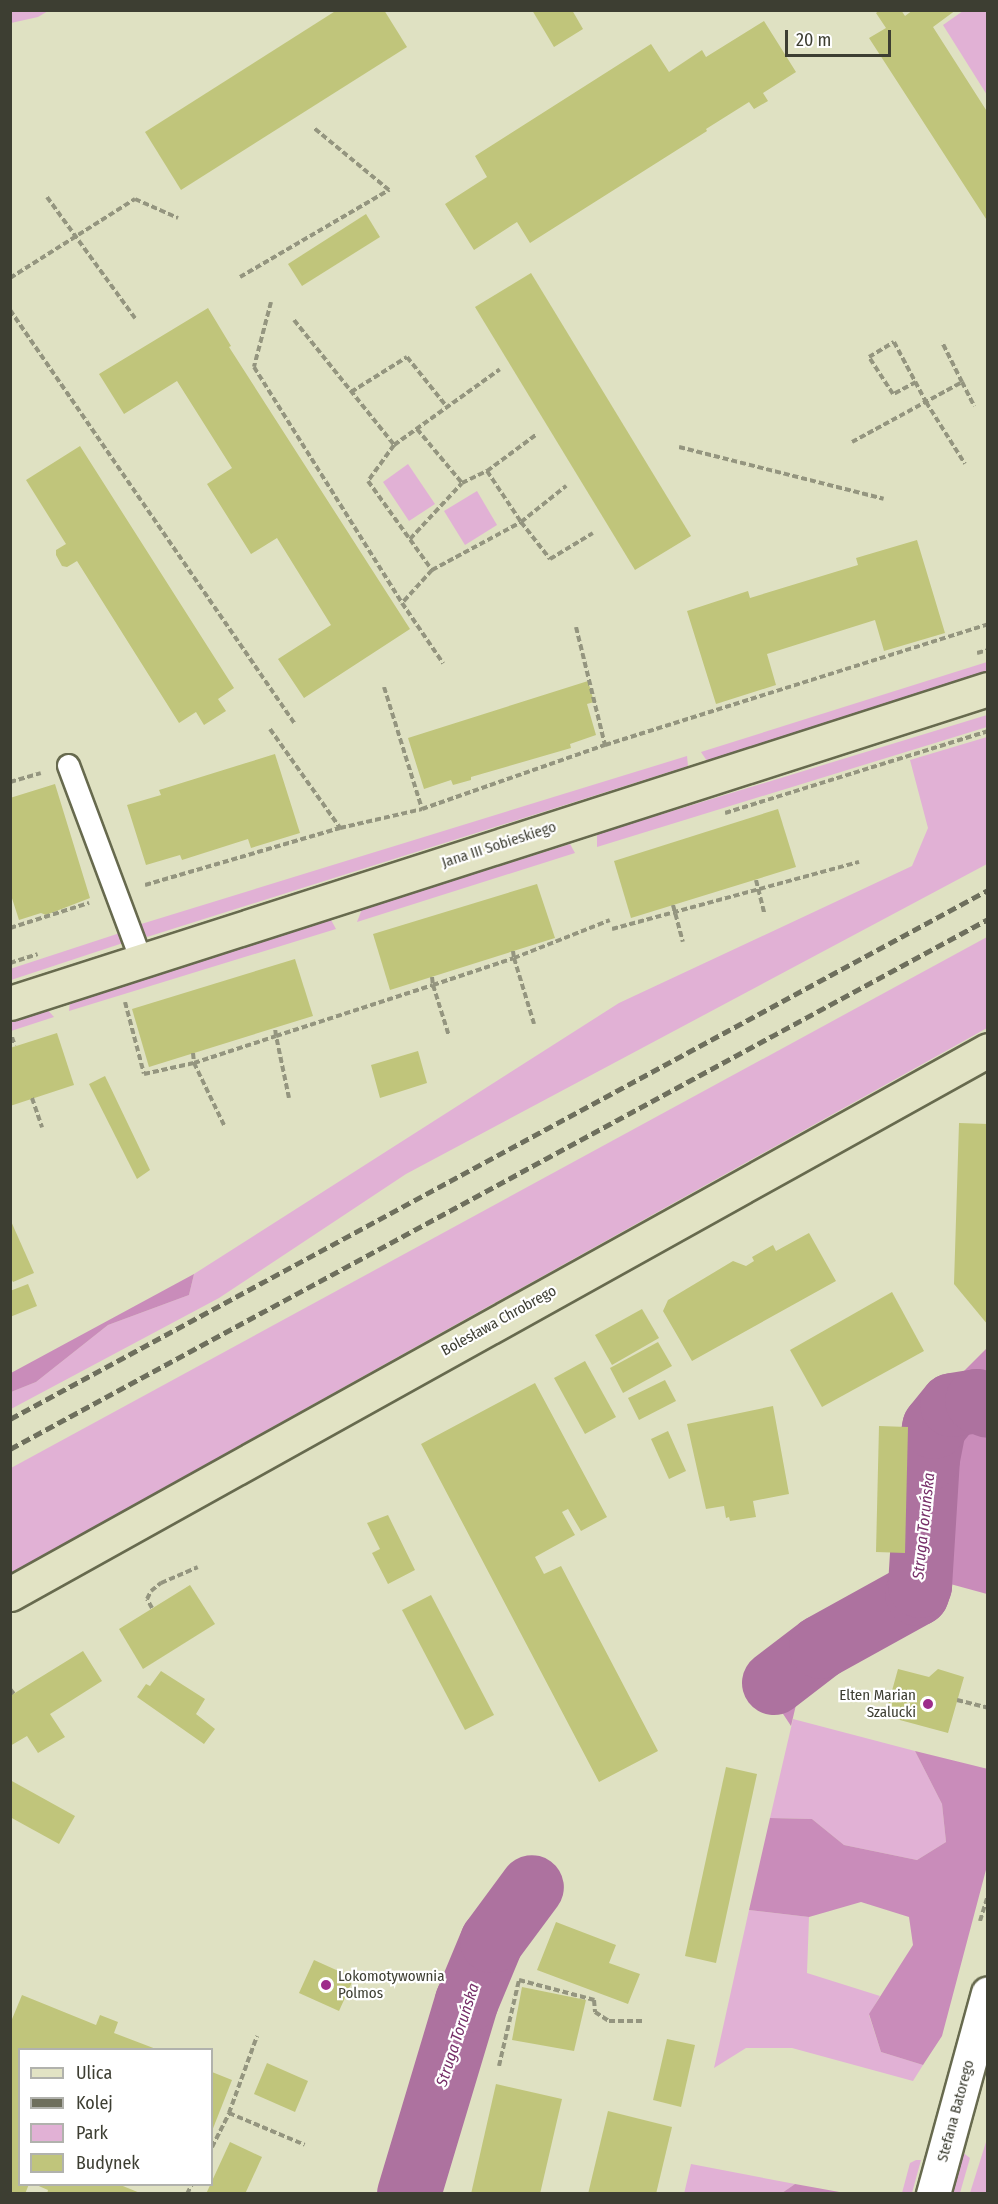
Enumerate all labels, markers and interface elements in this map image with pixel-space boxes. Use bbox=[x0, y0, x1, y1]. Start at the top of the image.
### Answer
scale bar bbox=[788, 18, 894, 56]
text: 20 m bbox=[796, 29, 831, 51]
street label: Jana III Sobieskiego bbox=[439, 818, 559, 872]
street label: Bolesława Chrobrego bbox=[438, 1282, 560, 1360]
water label: Struga Toruńska bbox=[909, 1472, 939, 1580]
place label: Elten Marian Szalucki bbox=[839, 1686, 916, 1721]
marker: Elten Marian Szalucki bbox=[921, 1697, 935, 1711]
place label: Lokomotywownia Polmos bbox=[338, 1967, 444, 2002]
marker: Lokomotywownia Polmos bbox=[319, 1978, 333, 1992]
water label: Struga Toruńska bbox=[432, 1981, 484, 2089]
legend bbox=[18, 2048, 213, 2186]
street label: Stefana Batorego bbox=[934, 2058, 978, 2164]
text: Ulica bbox=[76, 2062, 112, 2084]
text: Kolej bbox=[76, 2092, 113, 2114]
text: Park bbox=[76, 2122, 108, 2144]
text: Budynek bbox=[76, 2152, 140, 2174]

